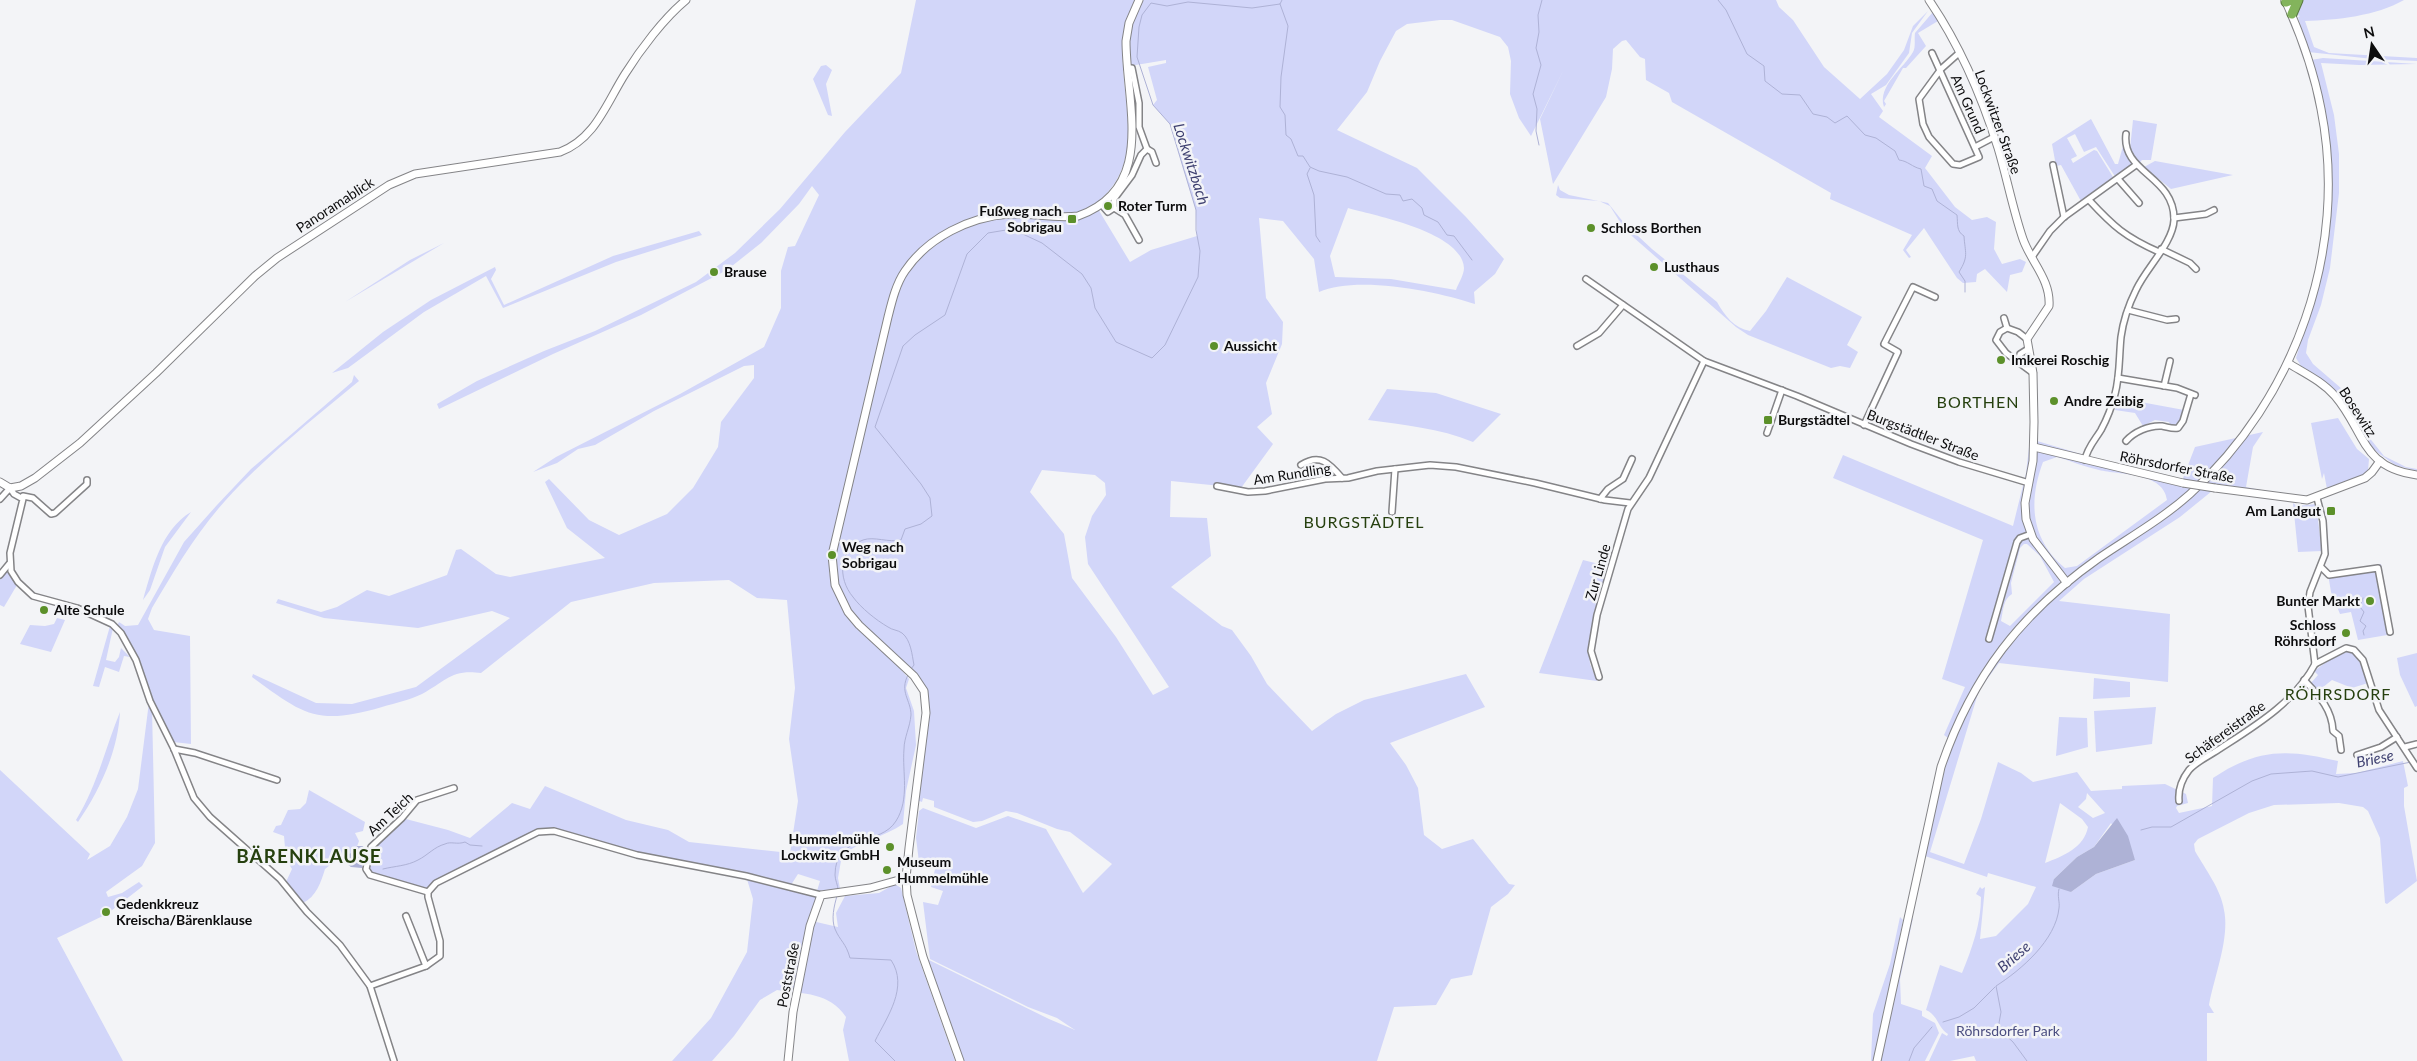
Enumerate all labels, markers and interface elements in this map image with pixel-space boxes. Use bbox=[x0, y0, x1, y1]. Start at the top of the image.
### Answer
north arrow bbox=[2347, 20, 2397, 70]
text: N bbox=[2362, 22, 2376, 41]
street label: Lockwitzer Straße bbox=[1972, 67, 2025, 176]
street label: Am Grund bbox=[1948, 71, 1989, 136]
water label: Lockwitzbach bbox=[1170, 121, 1214, 207]
street label: Panoramablick bbox=[293, 173, 378, 236]
place label: Roter Turm bbox=[1118, 197, 1187, 214]
marker: Roter Turm bbox=[1102, 200, 1114, 212]
place label: Fußweg nach Sobrigau bbox=[979, 202, 1062, 235]
marker: Fußweg nach Sobrigau bbox=[1066, 213, 1078, 225]
place label: Schloss Borthen bbox=[1601, 219, 1701, 236]
marker: Schloss Borthen bbox=[1585, 222, 1597, 234]
place label: Lusthaus bbox=[1664, 258, 1719, 275]
marker: Lusthaus bbox=[1648, 261, 1660, 273]
place label: Brause bbox=[724, 263, 767, 280]
marker: Brause bbox=[708, 266, 720, 278]
place label: Aussicht bbox=[1223, 337, 1278, 354]
marker: Aussicht bbox=[1208, 340, 1220, 352]
place label: Imkerei Roschig bbox=[2011, 351, 2110, 368]
marker: Imkerei Roschig bbox=[1995, 354, 2007, 366]
street label: Bosewitz bbox=[2336, 384, 2381, 440]
district label: BORTHEN bbox=[1937, 392, 2019, 411]
place label: Andre Zeibig bbox=[2063, 392, 2144, 409]
marker: Andre Zeibig bbox=[2048, 395, 2060, 407]
street label: Burgstädtler Straße bbox=[1865, 405, 1982, 464]
place label: Burgstädtel bbox=[1778, 411, 1850, 428]
marker: Burgstädtel bbox=[1762, 414, 1774, 426]
street label: Röhrsdorfer Straße bbox=[2118, 447, 2236, 486]
street label: Am Rundling bbox=[1252, 459, 1332, 488]
place label: Am Landgut bbox=[2244, 502, 2322, 519]
marker: Am Landgut bbox=[2325, 505, 2337, 517]
district label: BURGSTÄDTEL bbox=[1303, 512, 1425, 531]
place label: Weg nach Sobrigau bbox=[842, 538, 904, 571]
street label: Zur Linde bbox=[1581, 542, 1614, 602]
marker: Weg nach Sobrigau bbox=[826, 549, 838, 561]
place label: Bunter Markt bbox=[2276, 592, 2361, 609]
marker: Bunter Markt bbox=[2364, 595, 2376, 607]
place label: Alte Schule bbox=[53, 601, 125, 618]
marker: Alte Schule bbox=[38, 604, 50, 616]
place label: Schloss Röhrsdorf bbox=[2274, 616, 2336, 649]
marker: Schloss Röhrsdorf bbox=[2340, 627, 2352, 639]
district label: RÖHRSDORF bbox=[2285, 684, 2391, 703]
street label: Schäfereistraße bbox=[2181, 697, 2268, 766]
water label: Briese bbox=[2354, 745, 2395, 771]
street label: Am Teich bbox=[363, 788, 416, 839]
place label: Hummelmühle Lockwitz GmbH bbox=[781, 830, 881, 863]
marker: Hummelmühle Lockwitz GmbH bbox=[884, 841, 896, 853]
district label: BÄRENKLAUSE bbox=[236, 844, 382, 867]
place label: Museum Hummelmühle bbox=[897, 853, 989, 886]
marker: Museum Hummelmühle bbox=[881, 864, 893, 876]
place label: Gedenkkreuz Kreischa/Bärenklause bbox=[116, 895, 253, 928]
marker: Gedenkkreuz Kreischa/Bärenklause bbox=[100, 906, 112, 918]
water label: Briese bbox=[1993, 937, 2034, 975]
street label: Poststraße bbox=[773, 941, 802, 1009]
park label: Röhrsdorfer Park bbox=[1956, 1022, 2061, 1039]

